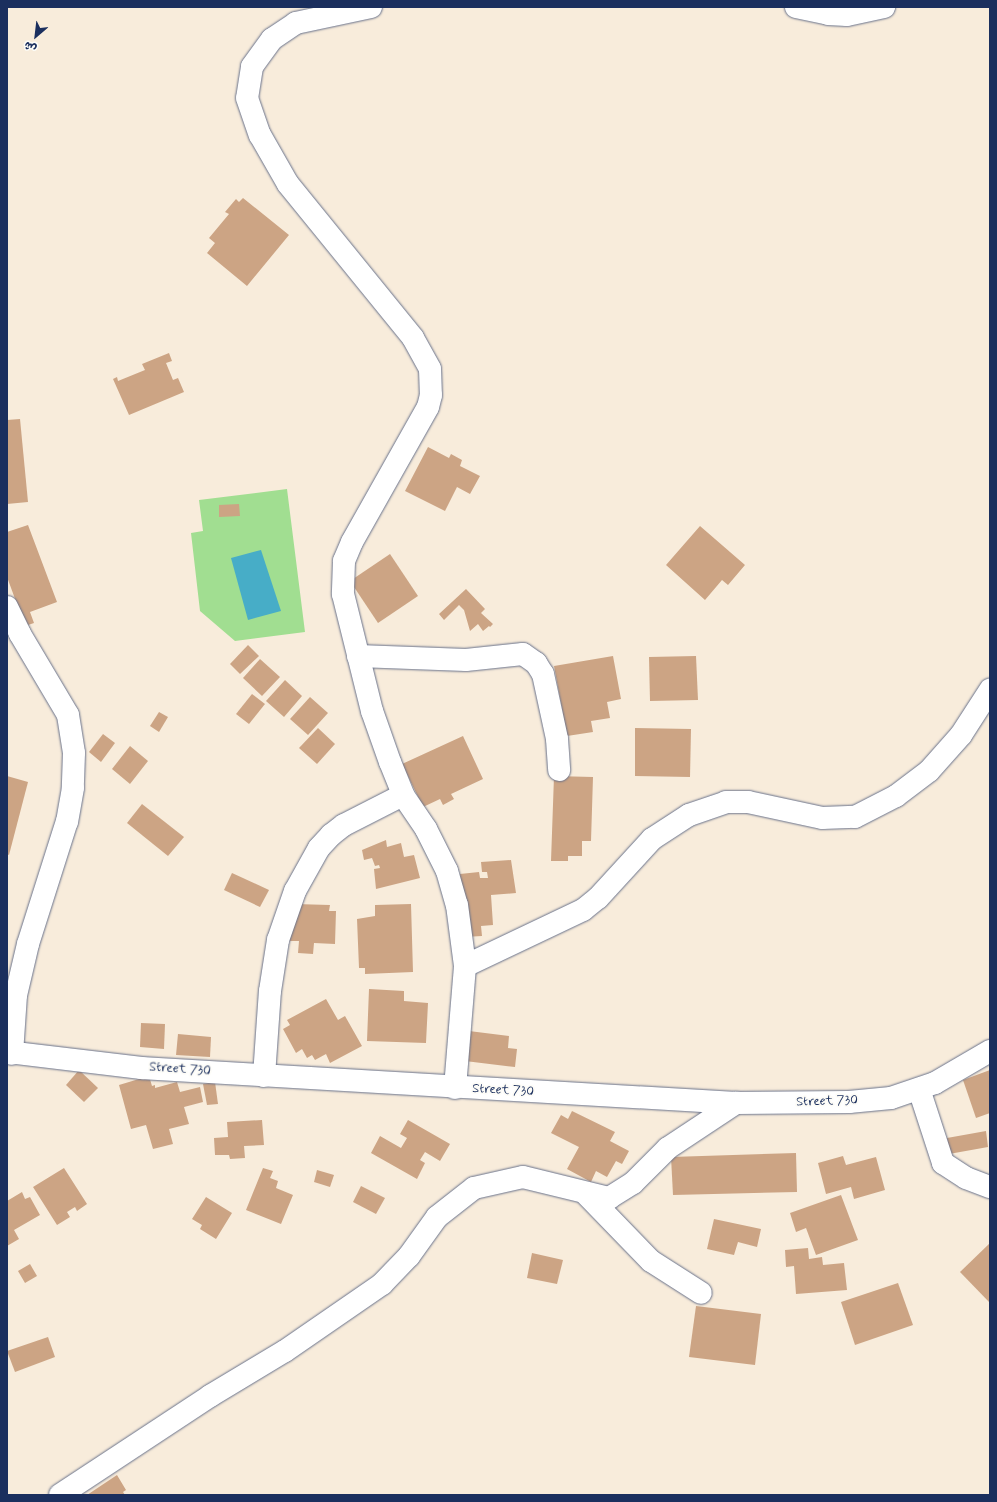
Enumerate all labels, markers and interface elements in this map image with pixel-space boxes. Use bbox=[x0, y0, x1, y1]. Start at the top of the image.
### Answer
north arrow bbox=[16, 16, 56, 56]
text: ش bbox=[22, 38, 39, 56]
street label: Street 730 bbox=[149, 1060, 211, 1080]
street label: Street 730 bbox=[472, 1082, 534, 1100]
street label: Street 730 bbox=[796, 1093, 858, 1111]

